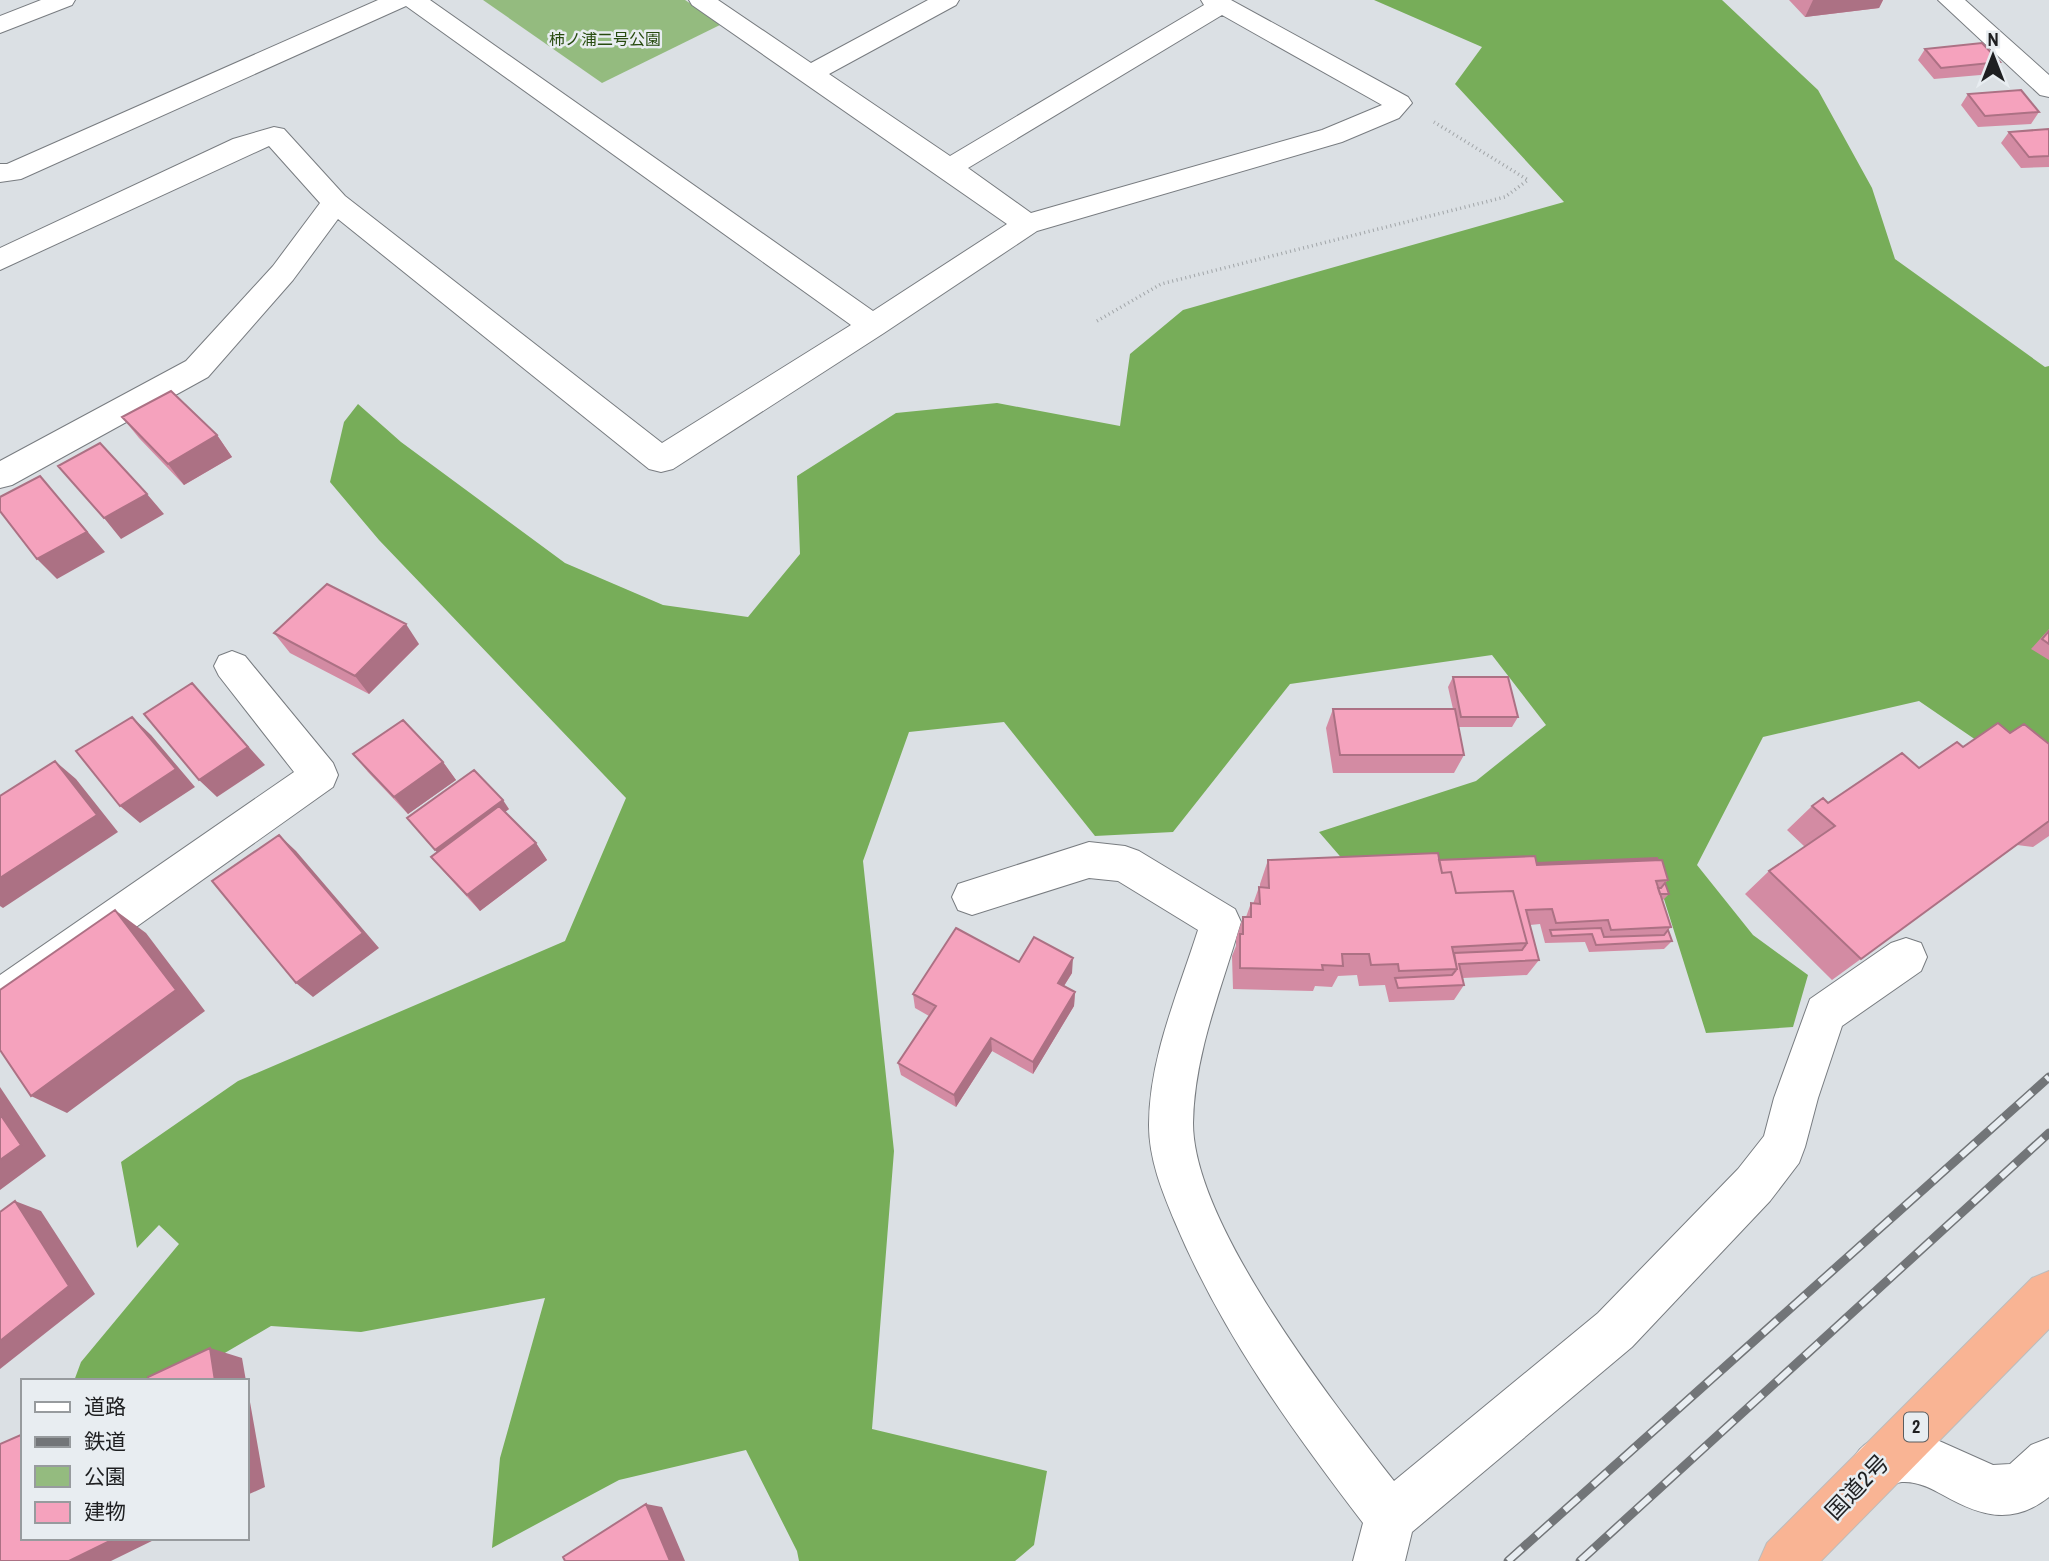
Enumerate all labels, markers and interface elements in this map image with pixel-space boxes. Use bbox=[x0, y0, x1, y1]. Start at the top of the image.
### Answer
north arrow bbox=[1958, 21, 2028, 91]
text: N bbox=[1987, 26, 1999, 52]
park label: 柿ノ浦二号公園 bbox=[549, 28, 661, 50]
legend bbox=[21, 1379, 248, 1540]
text: 道路 bbox=[84, 1392, 126, 1421]
road number: 2 bbox=[1904, 1412, 1928, 1442]
text: 鉄道 bbox=[84, 1427, 126, 1456]
street label: 国道2号 bbox=[1818, 1447, 1895, 1526]
text: 公園 bbox=[84, 1462, 126, 1491]
text: 建物 bbox=[84, 1497, 126, 1526]

